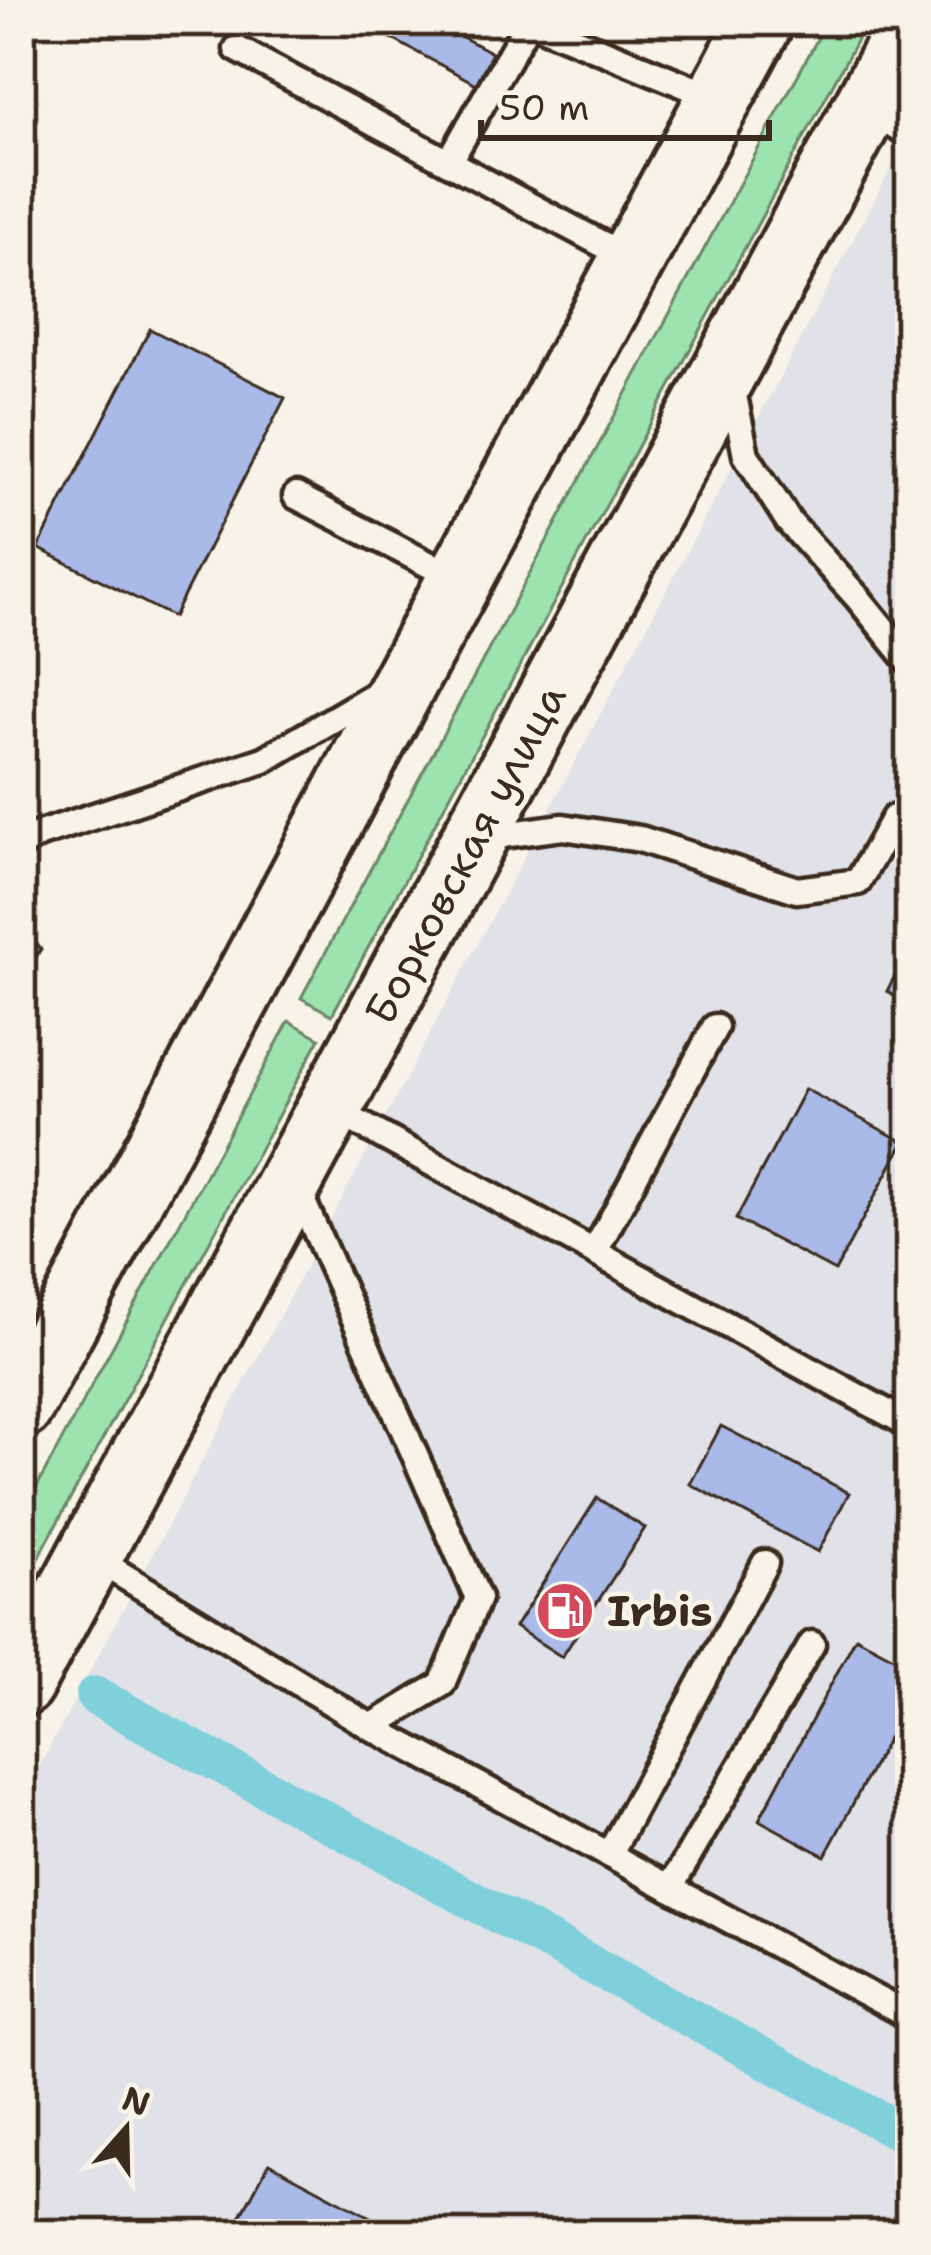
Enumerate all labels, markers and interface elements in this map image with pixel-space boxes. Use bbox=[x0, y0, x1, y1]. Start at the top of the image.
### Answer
scale bar bbox=[481, 66, 769, 140]
text: 50 m bbox=[499, 83, 589, 132]
street label: Борковская улица bbox=[352, 674, 578, 1034]
fuel station icon: Irbis bbox=[534, 1580, 596, 1642]
place label: Irbis bbox=[607, 1583, 713, 1639]
north arrow bbox=[66, 2069, 186, 2189]
text: N bbox=[116, 2076, 156, 2127]

